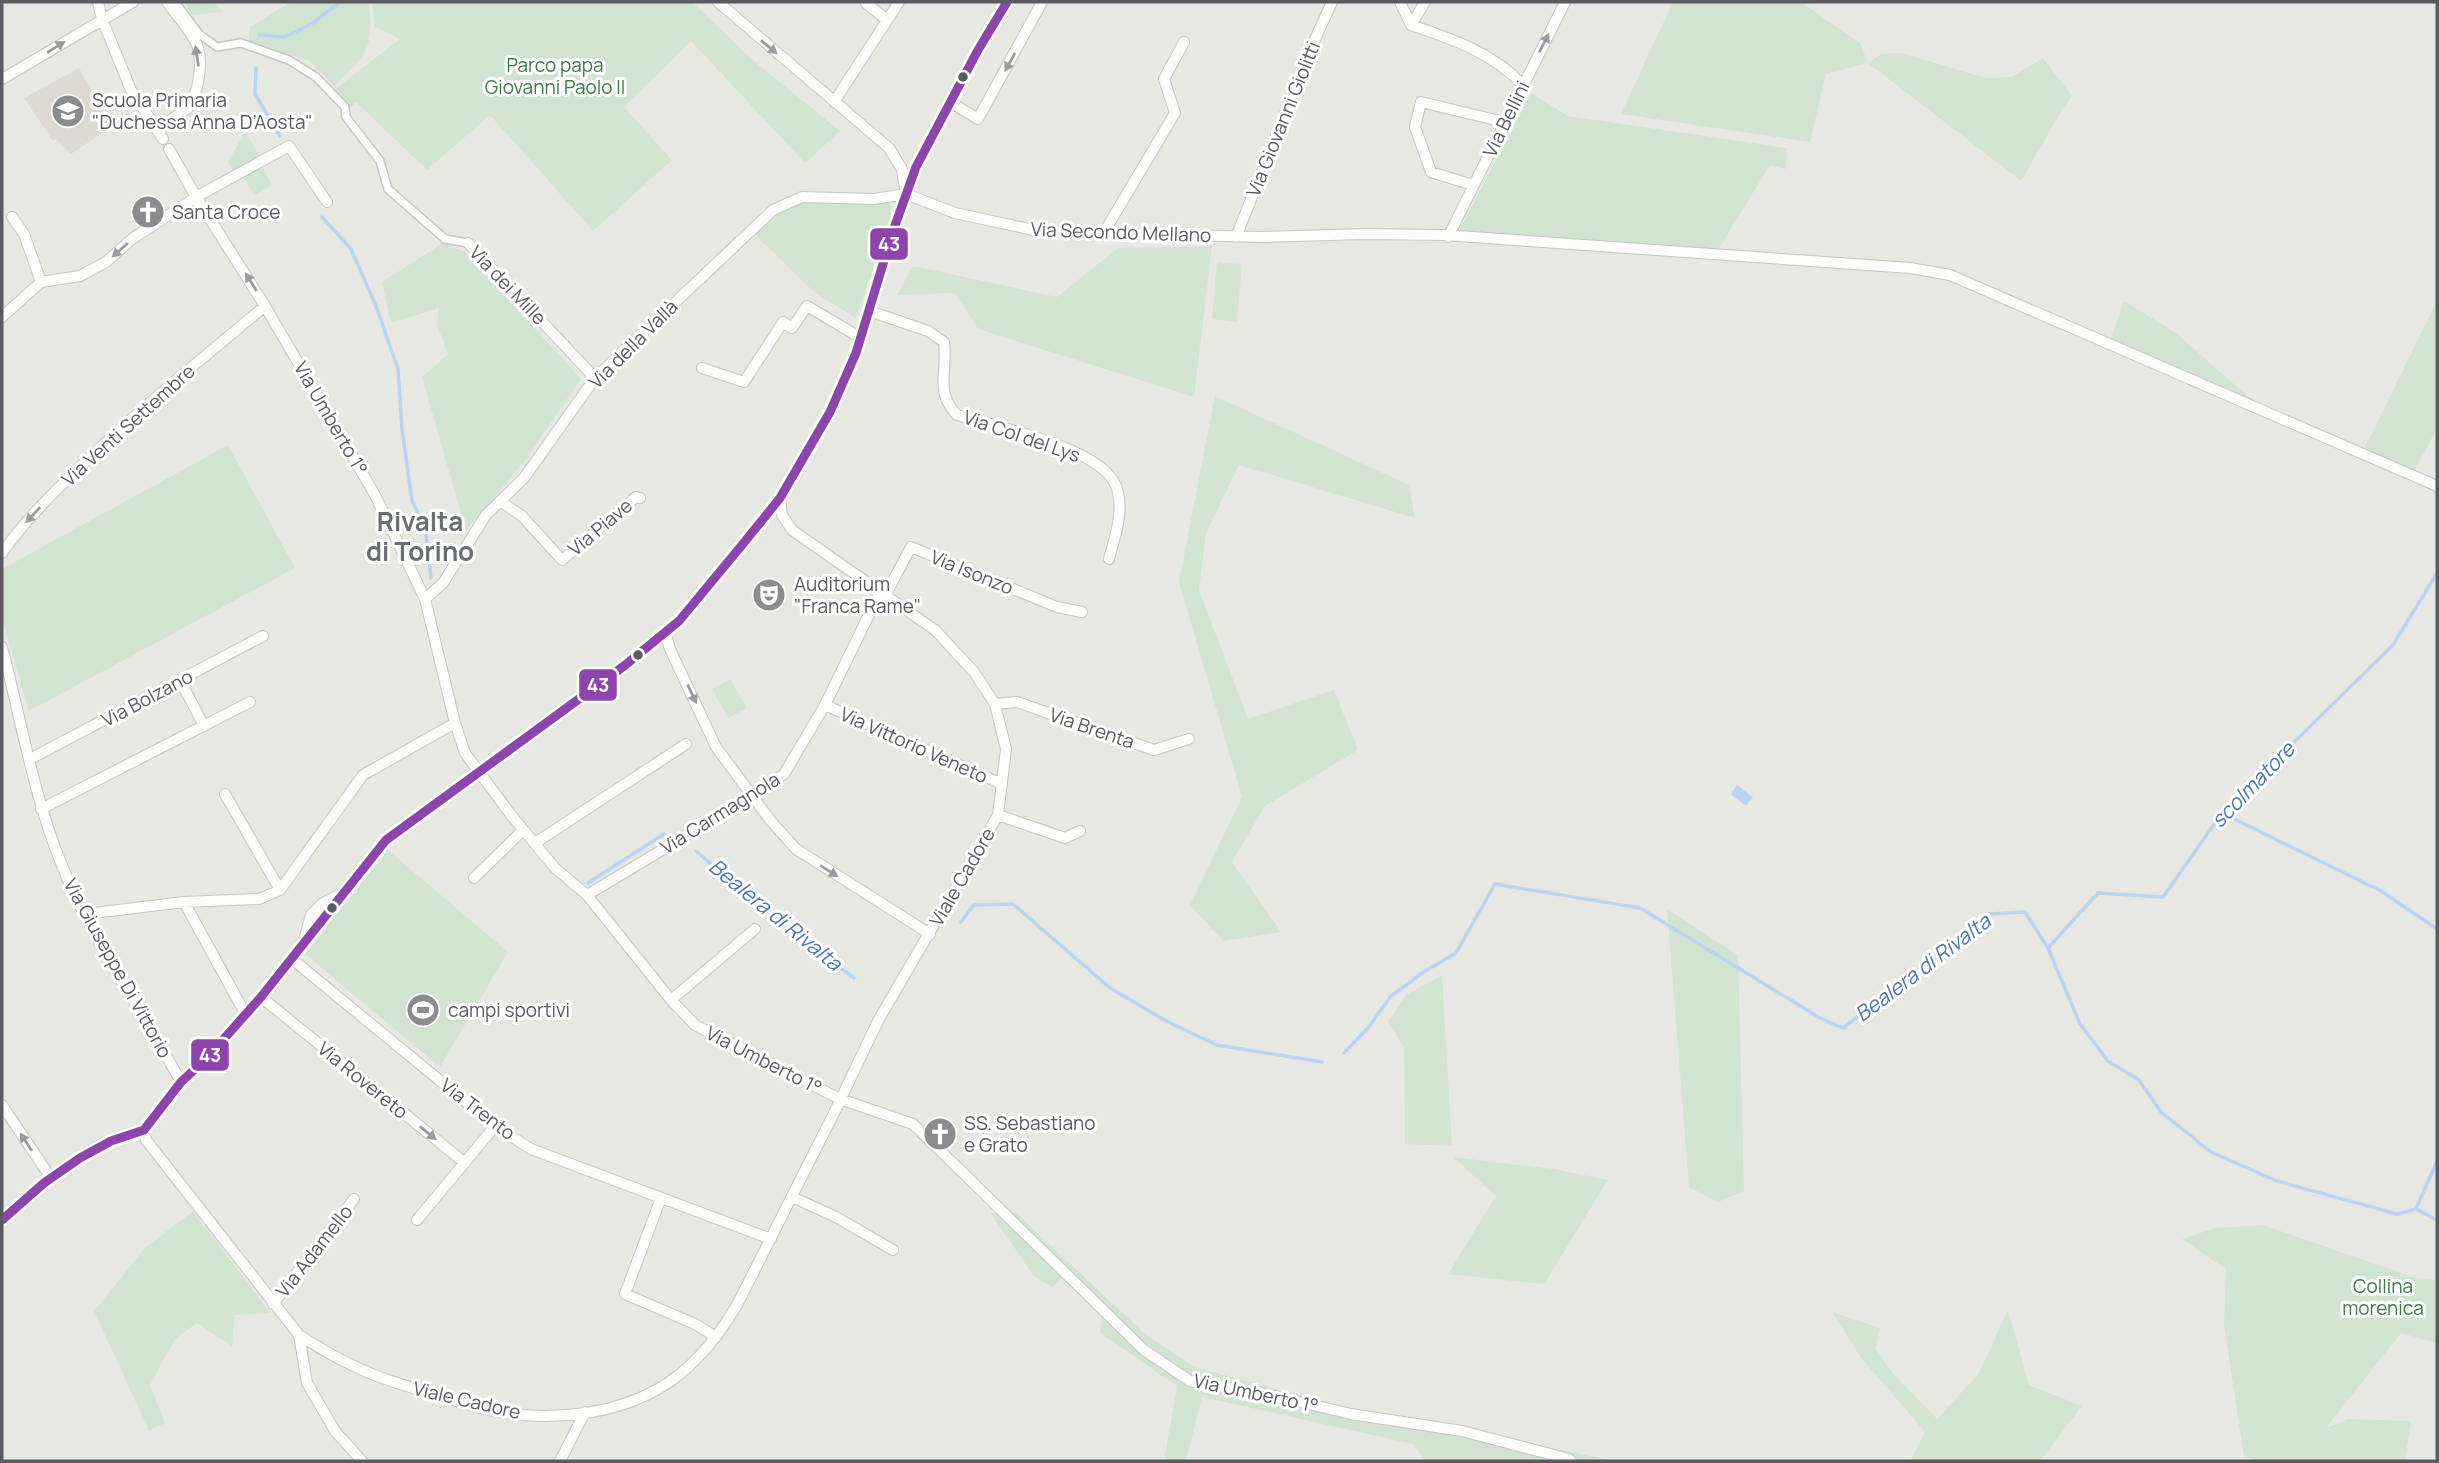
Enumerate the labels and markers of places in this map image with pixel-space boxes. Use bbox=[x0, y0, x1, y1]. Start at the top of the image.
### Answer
unlabelled marker bbox=[956, 70, 970, 84]
place label: Scuola Primaria "Duchessa Anna D’Aosta" bbox=[92, 87, 313, 135]
school or university icon: Scuola Primaria "Duchessa Anna D’Aosta" bbox=[49, 92, 87, 130]
church icon: Santa Croce bbox=[129, 193, 167, 231]
place label: Santa Croce bbox=[172, 199, 280, 225]
place label: Auditorium "Franca Rame" bbox=[794, 571, 921, 619]
theatre icon: Auditorium "Franca Rame" bbox=[750, 576, 788, 614]
unlabelled marker bbox=[631, 648, 645, 662]
unlabelled marker bbox=[325, 901, 339, 915]
sports icon: campi sportivi bbox=[404, 991, 442, 1029]
place label: campi sportivi bbox=[448, 997, 570, 1023]
place label: SS. Sebastiano e Grato bbox=[964, 1110, 1096, 1158]
church icon: SS. Sebastiano e Grato bbox=[921, 1115, 959, 1153]

